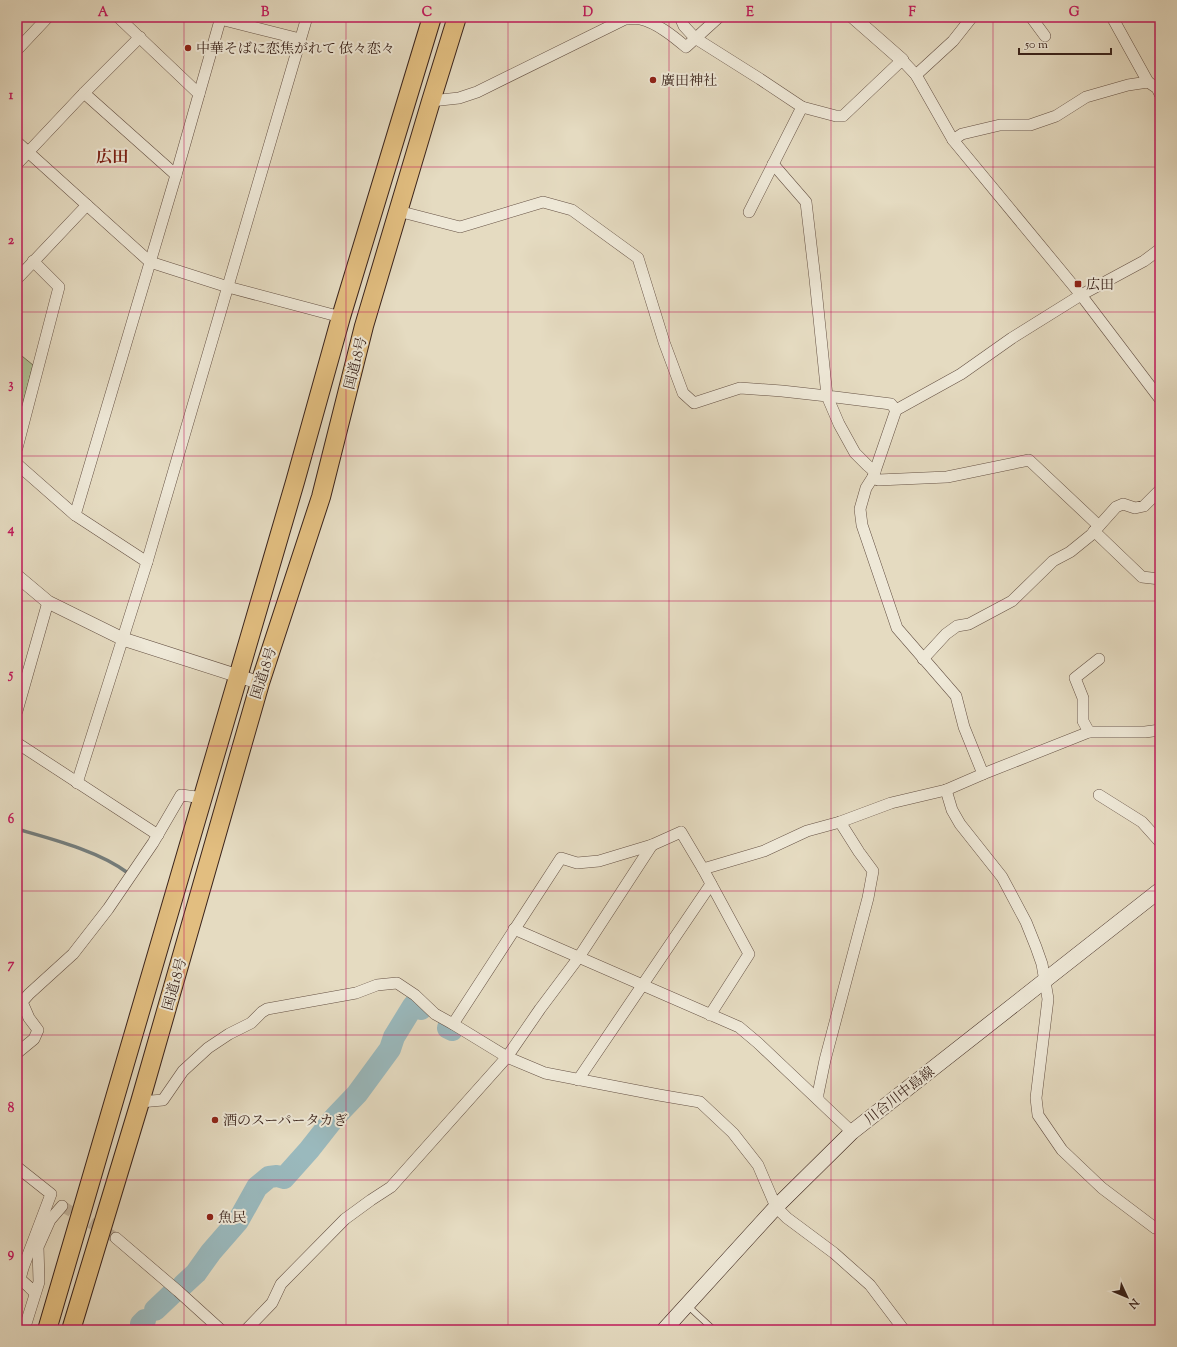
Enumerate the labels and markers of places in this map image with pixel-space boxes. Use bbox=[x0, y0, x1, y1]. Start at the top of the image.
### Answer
place label: 中華そばに恋焦がれて 依々恋々 bbox=[196, 40, 395, 60]
marker: 中華そばに恋焦がれて 依々恋々 bbox=[183, 43, 193, 53]
place label: 廣田神社 bbox=[661, 72, 717, 92]
marker: 廣田神社 bbox=[648, 75, 658, 85]
place label: 広田 bbox=[1086, 276, 1114, 296]
marker: 広田 bbox=[1073, 279, 1083, 289]
place label: 酒のスーパータカぎ bbox=[223, 1112, 348, 1132]
marker: 酒のスーパータカぎ bbox=[210, 1115, 220, 1125]
place label: 魚民 bbox=[218, 1209, 246, 1229]
marker: 魚民 bbox=[205, 1212, 215, 1222]

